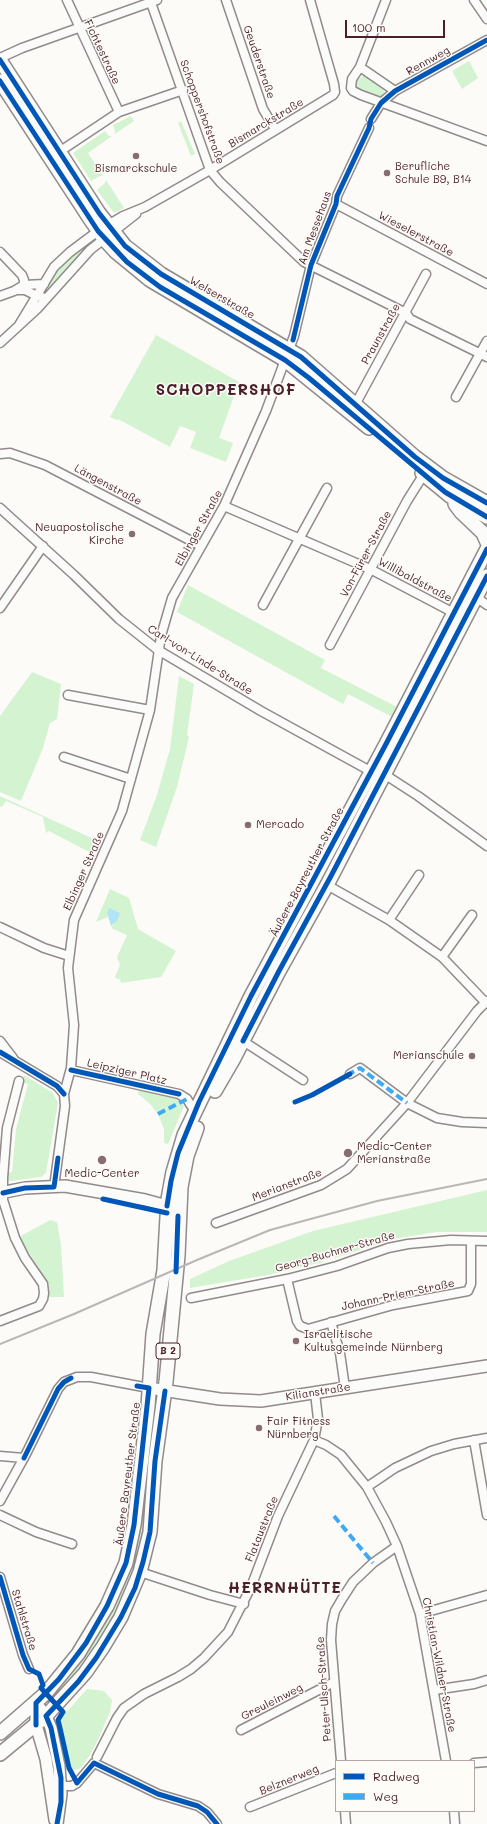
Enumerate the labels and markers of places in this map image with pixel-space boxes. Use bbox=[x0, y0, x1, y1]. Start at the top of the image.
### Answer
marker: Bismarckschule bbox=[131, 151, 141, 161]
place label: Berufliche Schule B9, B14 bbox=[395, 160, 471, 186]
place label: Bismarckschule bbox=[95, 162, 177, 176]
marker: Berufliche Schule B9, B14 bbox=[382, 168, 392, 178]
place label: Neuapostolische Kirche bbox=[35, 521, 124, 547]
marker: Neuapostolische Kirche bbox=[127, 529, 137, 539]
place label: Mercado bbox=[256, 818, 304, 832]
marker: Mercado bbox=[243, 820, 253, 830]
place label: Merianschule bbox=[393, 1049, 464, 1063]
marker: Merianschule bbox=[467, 1051, 477, 1061]
place label: Medic-Center Merianstraße bbox=[357, 1140, 432, 1166]
marker: Medic-Center Merianstraße bbox=[342, 1147, 354, 1159]
marker: Medic-Center bbox=[96, 1154, 108, 1166]
place label: Medic-Center bbox=[65, 1167, 139, 1181]
place label: Israelitische Kultusgemeinde Nürnberg bbox=[304, 1328, 443, 1354]
marker: Israelitische Kultusgemeinde Nürnberg bbox=[291, 1336, 301, 1346]
place label: Fair Fitness Nürnberg bbox=[267, 1415, 330, 1441]
marker: Fair Fitness Nürnberg bbox=[254, 1423, 264, 1433]

